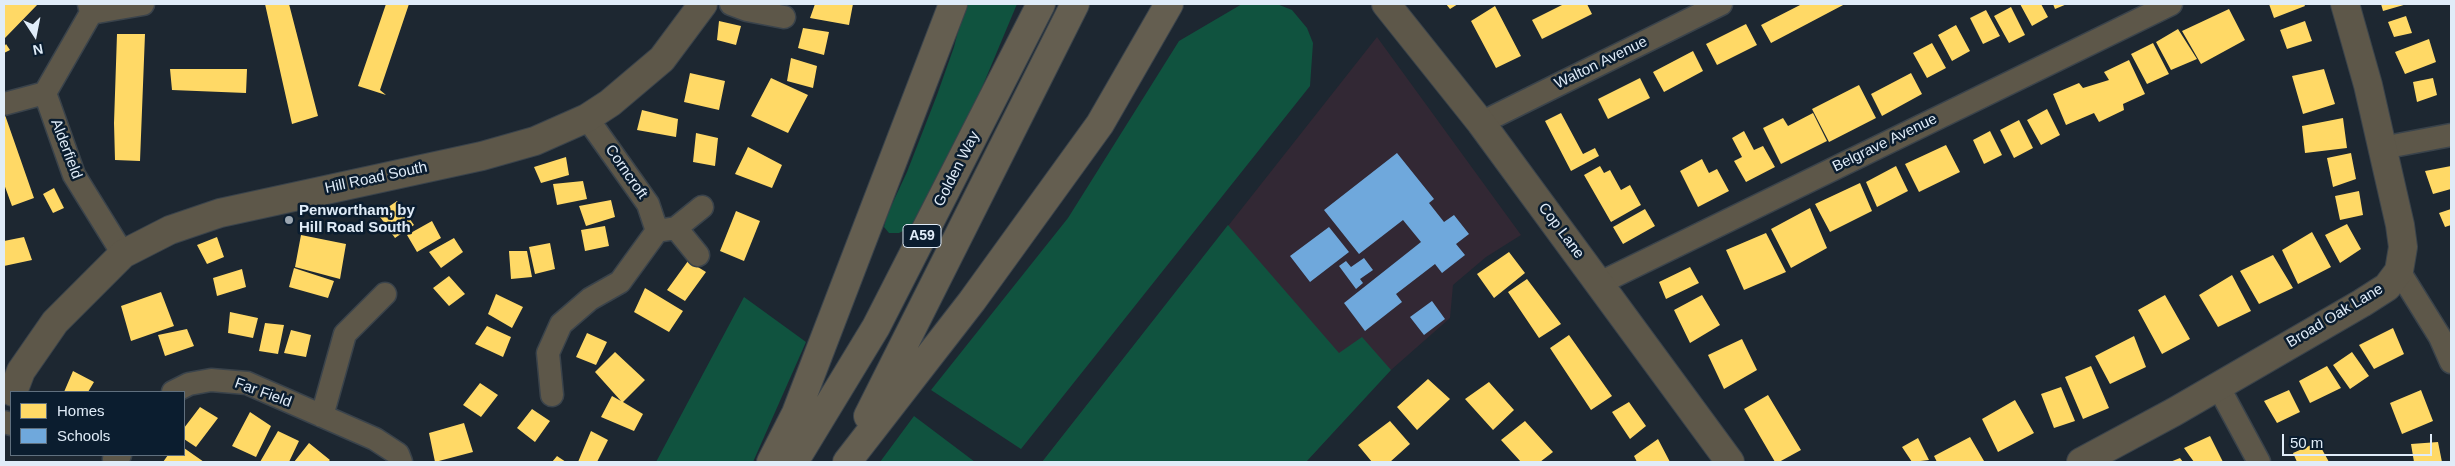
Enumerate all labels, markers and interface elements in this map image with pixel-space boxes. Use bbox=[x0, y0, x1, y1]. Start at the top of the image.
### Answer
north arrow bbox=[10, 10, 60, 60]
street label: Walton Avenue bbox=[1552, 33, 1650, 93]
text: N bbox=[31, 41, 44, 59]
street label: Belgrave Avenue bbox=[1830, 110, 1940, 176]
street label: Alderfield bbox=[46, 117, 86, 181]
street label: Golden Way bbox=[930, 128, 984, 210]
street label: Corncroft bbox=[601, 142, 651, 202]
street label: Hill Road South bbox=[323, 158, 429, 198]
street label: Cop Lane bbox=[1534, 200, 1588, 262]
place label: Penwortham, by Hill Road South bbox=[299, 202, 415, 237]
marker: Penwortham, by Hill Road South bbox=[283, 214, 295, 226]
road number: A59 bbox=[903, 225, 941, 248]
street label: Broad Oak Lane bbox=[2284, 280, 2386, 352]
street label: Far Field bbox=[232, 374, 294, 412]
legend bbox=[10, 391, 185, 456]
text: Homes bbox=[57, 402, 105, 419]
scale bar bbox=[2285, 424, 2435, 456]
text: Schools bbox=[57, 427, 110, 444]
text: 50 m bbox=[2290, 434, 2323, 451]

